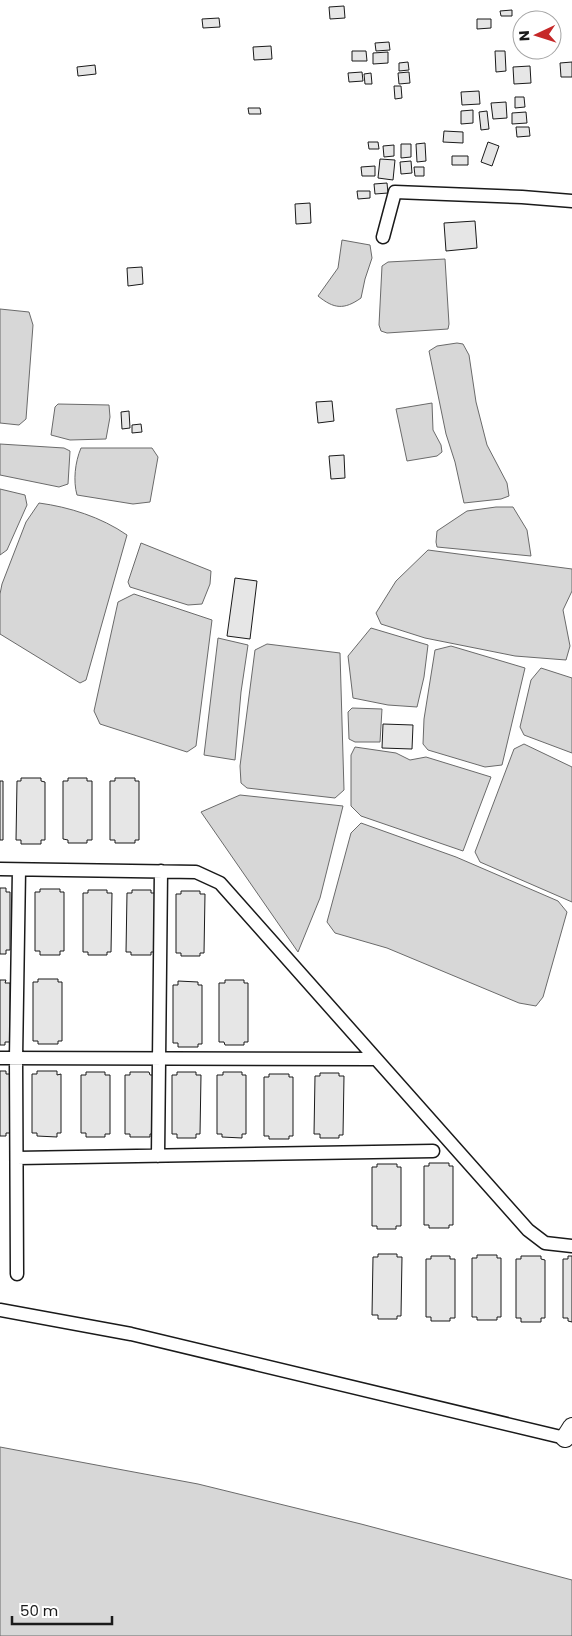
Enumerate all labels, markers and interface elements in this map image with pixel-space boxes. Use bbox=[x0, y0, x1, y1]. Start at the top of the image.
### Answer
north arrow bbox=[512, 10, 562, 60]
text: N bbox=[514, 30, 534, 42]
scale bar bbox=[12, 1594, 112, 1626]
text: 50 m bbox=[20, 1600, 58, 1621]

